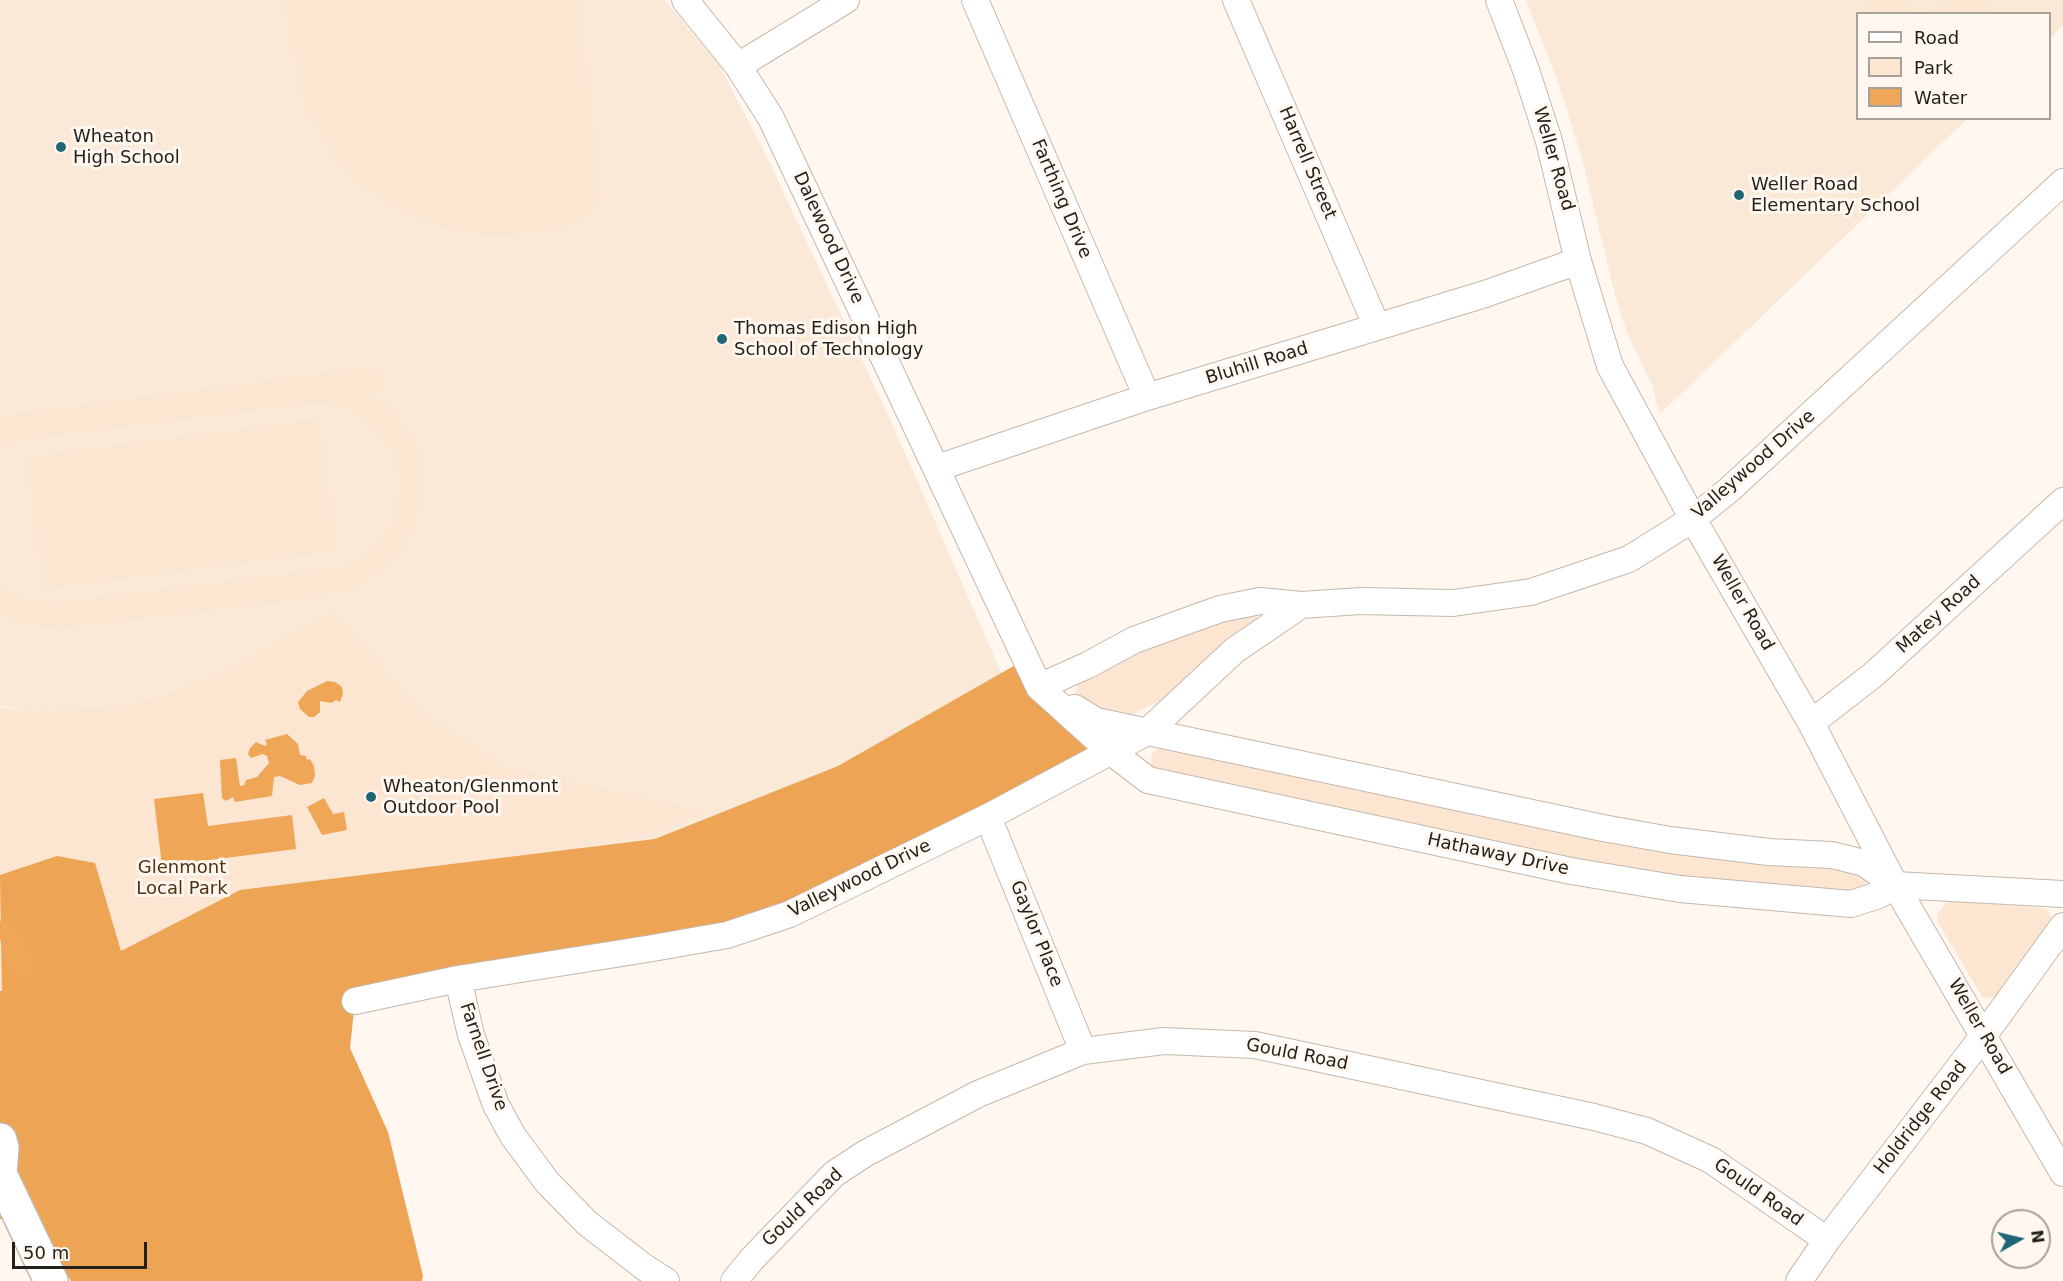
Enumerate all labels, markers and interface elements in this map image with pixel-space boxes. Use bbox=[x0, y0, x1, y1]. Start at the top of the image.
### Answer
legend bbox=[1856, 12, 2051, 120]
text: Road bbox=[1914, 27, 1959, 48]
text: Park bbox=[1914, 57, 1953, 78]
text: Water bbox=[1914, 87, 1967, 108]
street label: Harrell Street bbox=[1274, 103, 1340, 223]
street label: Weller Road bbox=[1528, 105, 1578, 213]
place label: Wheaton High School bbox=[73, 126, 180, 168]
street label: Farthing Drive bbox=[1026, 136, 1096, 262]
marker: Wheaton High School bbox=[54, 140, 68, 154]
street label: Dalewood Drive bbox=[788, 169, 868, 307]
place label: Weller Road Elementary School bbox=[1751, 174, 1920, 216]
marker: Weller Road Elementary School bbox=[1732, 188, 1746, 202]
place label: Thomas Edison High School of Technology bbox=[734, 318, 923, 360]
marker: Thomas Edison High School of Technology bbox=[715, 332, 729, 346]
street label: Bluhill Road bbox=[1203, 338, 1311, 390]
street label: Valleywood Drive bbox=[1688, 406, 1820, 524]
street label: Weller Road bbox=[1706, 551, 1778, 655]
street label: Matey Road bbox=[1892, 571, 1986, 659]
place label: Wheaton/Glenmont Outdoor Pool bbox=[383, 776, 558, 818]
marker: Wheaton/Glenmont Outdoor Pool bbox=[364, 790, 378, 804]
street label: Hathaway Drive bbox=[1425, 829, 1571, 881]
street label: Valleywood Drive bbox=[785, 835, 935, 923]
park label: Glenmont Local Park bbox=[136, 857, 228, 900]
street label: Gaylor Place bbox=[1005, 878, 1067, 990]
street label: Weller Road bbox=[1943, 975, 2015, 1079]
street label: Farnell Drive bbox=[454, 1000, 512, 1114]
street label: Gould Road bbox=[1244, 1035, 1350, 1075]
street label: Holdridge Road bbox=[1870, 1057, 1972, 1179]
street label: Gould Road bbox=[1709, 1154, 1807, 1232]
street label: Gould Road bbox=[758, 1164, 848, 1252]
north arrow bbox=[1991, 1209, 2051, 1269]
text: N bbox=[2027, 1229, 2048, 1245]
scale bar bbox=[15, 1230, 150, 1268]
text: 50 m bbox=[23, 1242, 69, 1263]

